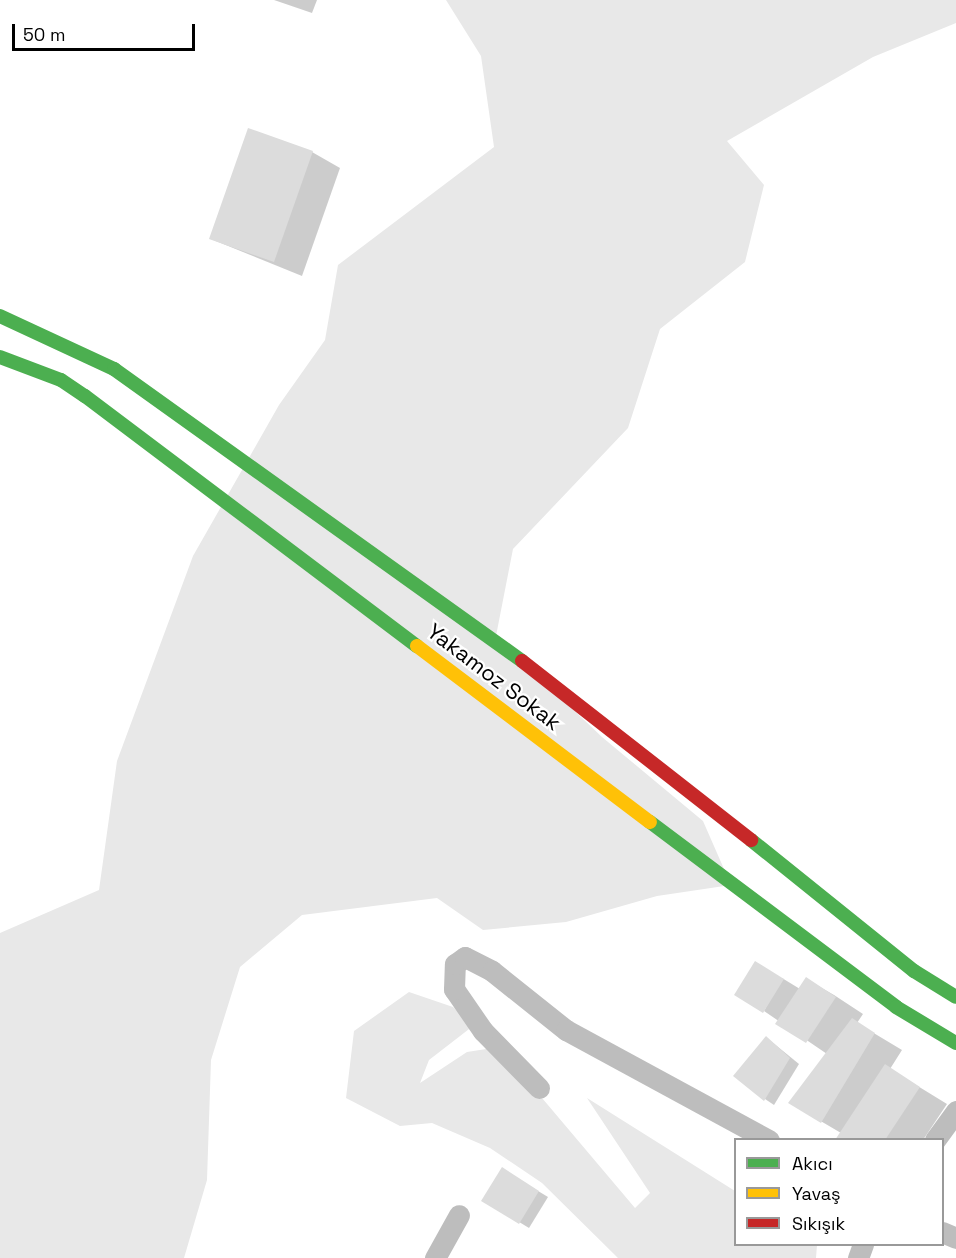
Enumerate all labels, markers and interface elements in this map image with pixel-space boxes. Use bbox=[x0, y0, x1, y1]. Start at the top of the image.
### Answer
scale bar bbox=[15, 12, 198, 50]
text: 50 m bbox=[23, 23, 65, 46]
street label: Yakamoz Sokak bbox=[422, 618, 566, 736]
legend bbox=[734, 1138, 944, 1246]
text: Akıcı bbox=[792, 1152, 833, 1175]
text: Yavaş bbox=[792, 1182, 841, 1205]
text: Sıkışık bbox=[792, 1212, 845, 1235]

